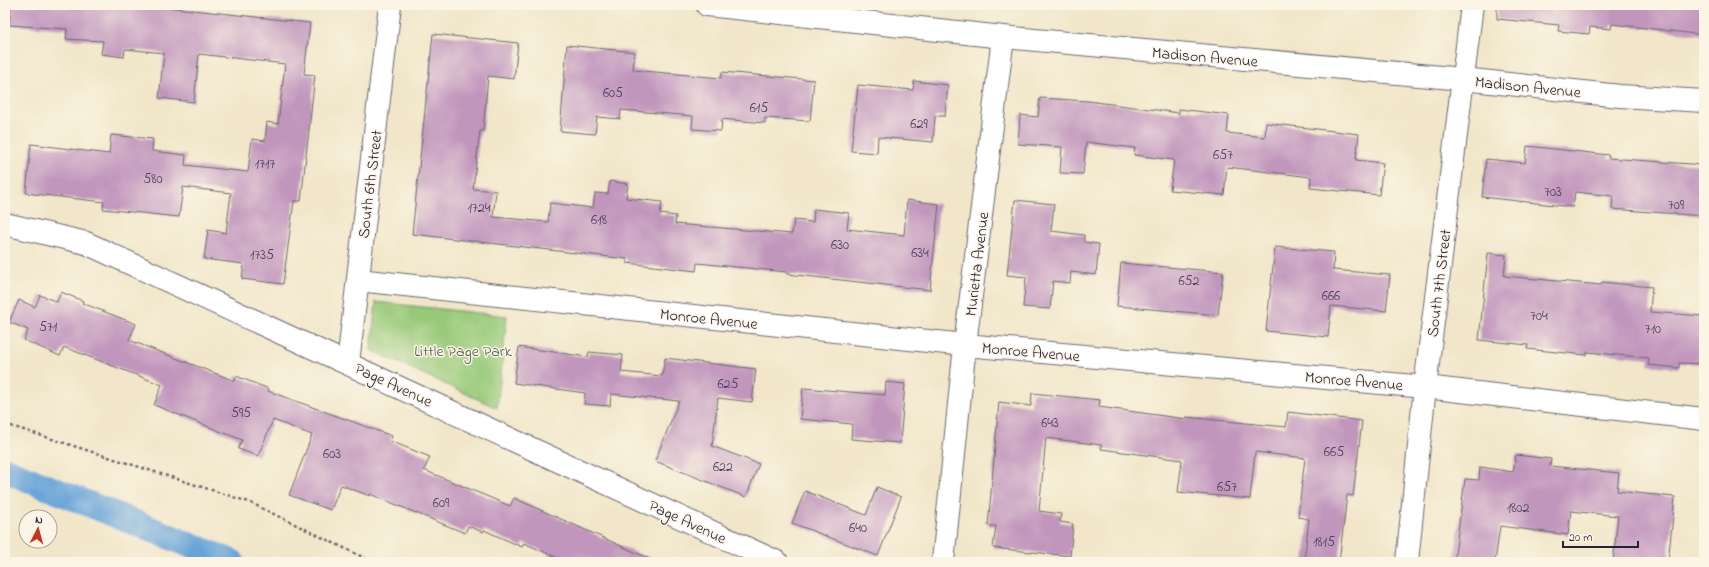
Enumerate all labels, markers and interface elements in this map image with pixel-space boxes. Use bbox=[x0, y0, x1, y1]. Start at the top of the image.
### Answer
street label: Madison Avenue bbox=[1151, 41, 1260, 75]
street label: Madison Avenue bbox=[1474, 70, 1583, 106]
house number: 605 bbox=[603, 83, 623, 104]
house number: 615 bbox=[750, 98, 768, 119]
house number: 629 bbox=[910, 114, 928, 135]
street label: South 6th Street bbox=[352, 128, 390, 240]
house number: 657 bbox=[1213, 145, 1233, 166]
house number: 1717 bbox=[255, 154, 275, 175]
house number: 580 bbox=[143, 169, 163, 190]
house number: 703 bbox=[1544, 182, 1562, 203]
house number: 709 bbox=[1668, 195, 1685, 216]
house number: 1724 bbox=[468, 198, 491, 219]
house number: 618 bbox=[591, 210, 607, 231]
street label: Murietta Avenue bbox=[960, 210, 996, 318]
street label: South 7th Street bbox=[1421, 227, 1459, 339]
house number: 630 bbox=[831, 235, 849, 256]
house number: 634 bbox=[911, 243, 929, 264]
house number: 1735 bbox=[250, 245, 274, 266]
house number: 652 bbox=[1178, 271, 1200, 292]
house number: 666 bbox=[1322, 286, 1340, 307]
street label: Monroe Avenue bbox=[659, 303, 760, 337]
house number: 704 bbox=[1530, 306, 1548, 327]
house number: 571 bbox=[39, 317, 58, 338]
house number: 710 bbox=[1645, 319, 1661, 340]
street label: Monroe Avenue bbox=[981, 337, 1082, 369]
park label: Little Page Park bbox=[414, 340, 513, 364]
street label: Page Avenue bbox=[350, 357, 437, 415]
street label: Monroe Avenue bbox=[1304, 366, 1405, 398]
house number: 625 bbox=[717, 374, 739, 395]
house number: 595 bbox=[231, 403, 251, 424]
house number: 643 bbox=[1041, 413, 1059, 434]
house number: 665 bbox=[1324, 442, 1344, 463]
house number: 603 bbox=[323, 444, 341, 465]
house number: 622 bbox=[713, 457, 733, 478]
house number: 657 bbox=[1217, 477, 1237, 498]
house number: 609 bbox=[433, 493, 450, 514]
street label: Page Avenue bbox=[644, 494, 731, 552]
house number: 1802 bbox=[1507, 498, 1529, 519]
north arrow bbox=[18, 509, 58, 549]
text: N bbox=[34, 512, 43, 528]
house number: 640 bbox=[849, 518, 867, 539]
scale bar bbox=[1563, 523, 1638, 549]
text: 20 m bbox=[1569, 529, 1592, 547]
house number: 1815 bbox=[1313, 532, 1335, 553]

